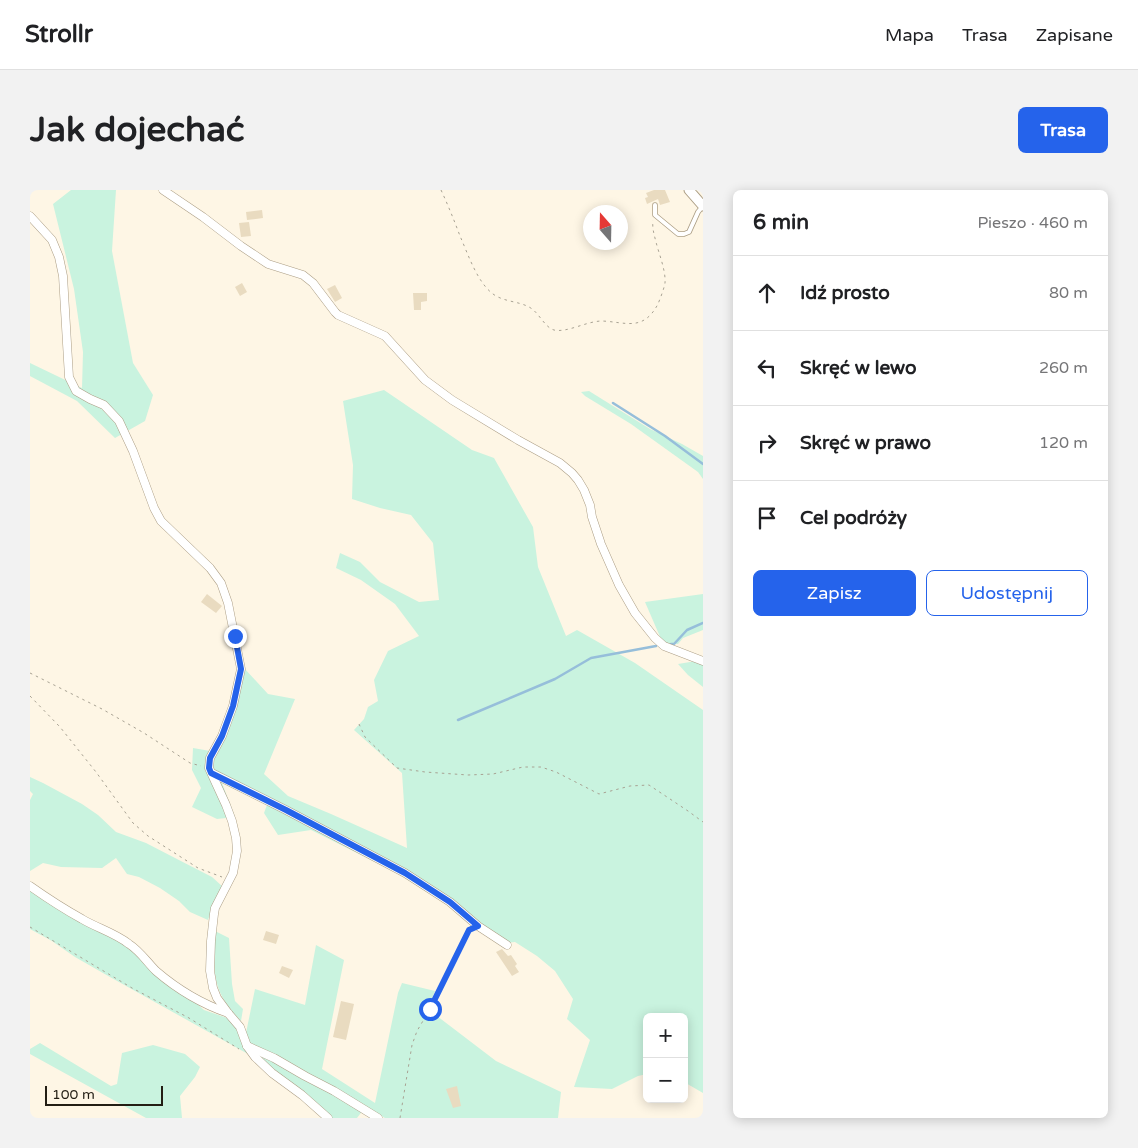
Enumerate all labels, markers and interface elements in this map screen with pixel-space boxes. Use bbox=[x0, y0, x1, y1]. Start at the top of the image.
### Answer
text: Strollr bbox=[25, 20, 93, 49]
text: Mapa bbox=[885, 24, 934, 46]
text: Trasa bbox=[962, 24, 1008, 46]
text: Zapisane bbox=[1036, 24, 1113, 46]
button: Trasa bbox=[1018, 107, 1108, 153]
text: Jak dojechać bbox=[30, 109, 245, 151]
north arrow bbox=[583, 205, 628, 250]
text: 6 min bbox=[753, 210, 809, 235]
text: Pieszo · 460 m bbox=[977, 213, 1088, 233]
icon: ahead bbox=[753, 279, 781, 307]
text: Idź prosto bbox=[800, 282, 890, 304]
text: 80 m bbox=[1049, 283, 1088, 303]
icon: left bbox=[753, 354, 781, 382]
text: Skręć w lewo bbox=[800, 357, 917, 379]
text: 260 m bbox=[1039, 358, 1088, 378]
icon: right bbox=[753, 429, 781, 457]
text: Skręć w prawo bbox=[800, 432, 931, 454]
text: 120 m bbox=[1039, 433, 1088, 453]
icon: arrive bbox=[753, 504, 781, 532]
text: Cel podróży bbox=[800, 507, 907, 529]
button: Zapisz bbox=[753, 570, 916, 616]
button: Udostępnij bbox=[926, 570, 1088, 616]
route end bbox=[224, 625, 247, 648]
route start bbox=[419, 998, 442, 1021]
map controls bbox=[643, 1013, 688, 1103]
button: + bbox=[643, 1013, 688, 1058]
button: − bbox=[643, 1058, 688, 1103]
scale bar bbox=[45, 1083, 162, 1106]
text: 100 m bbox=[52, 1086, 95, 1103]

